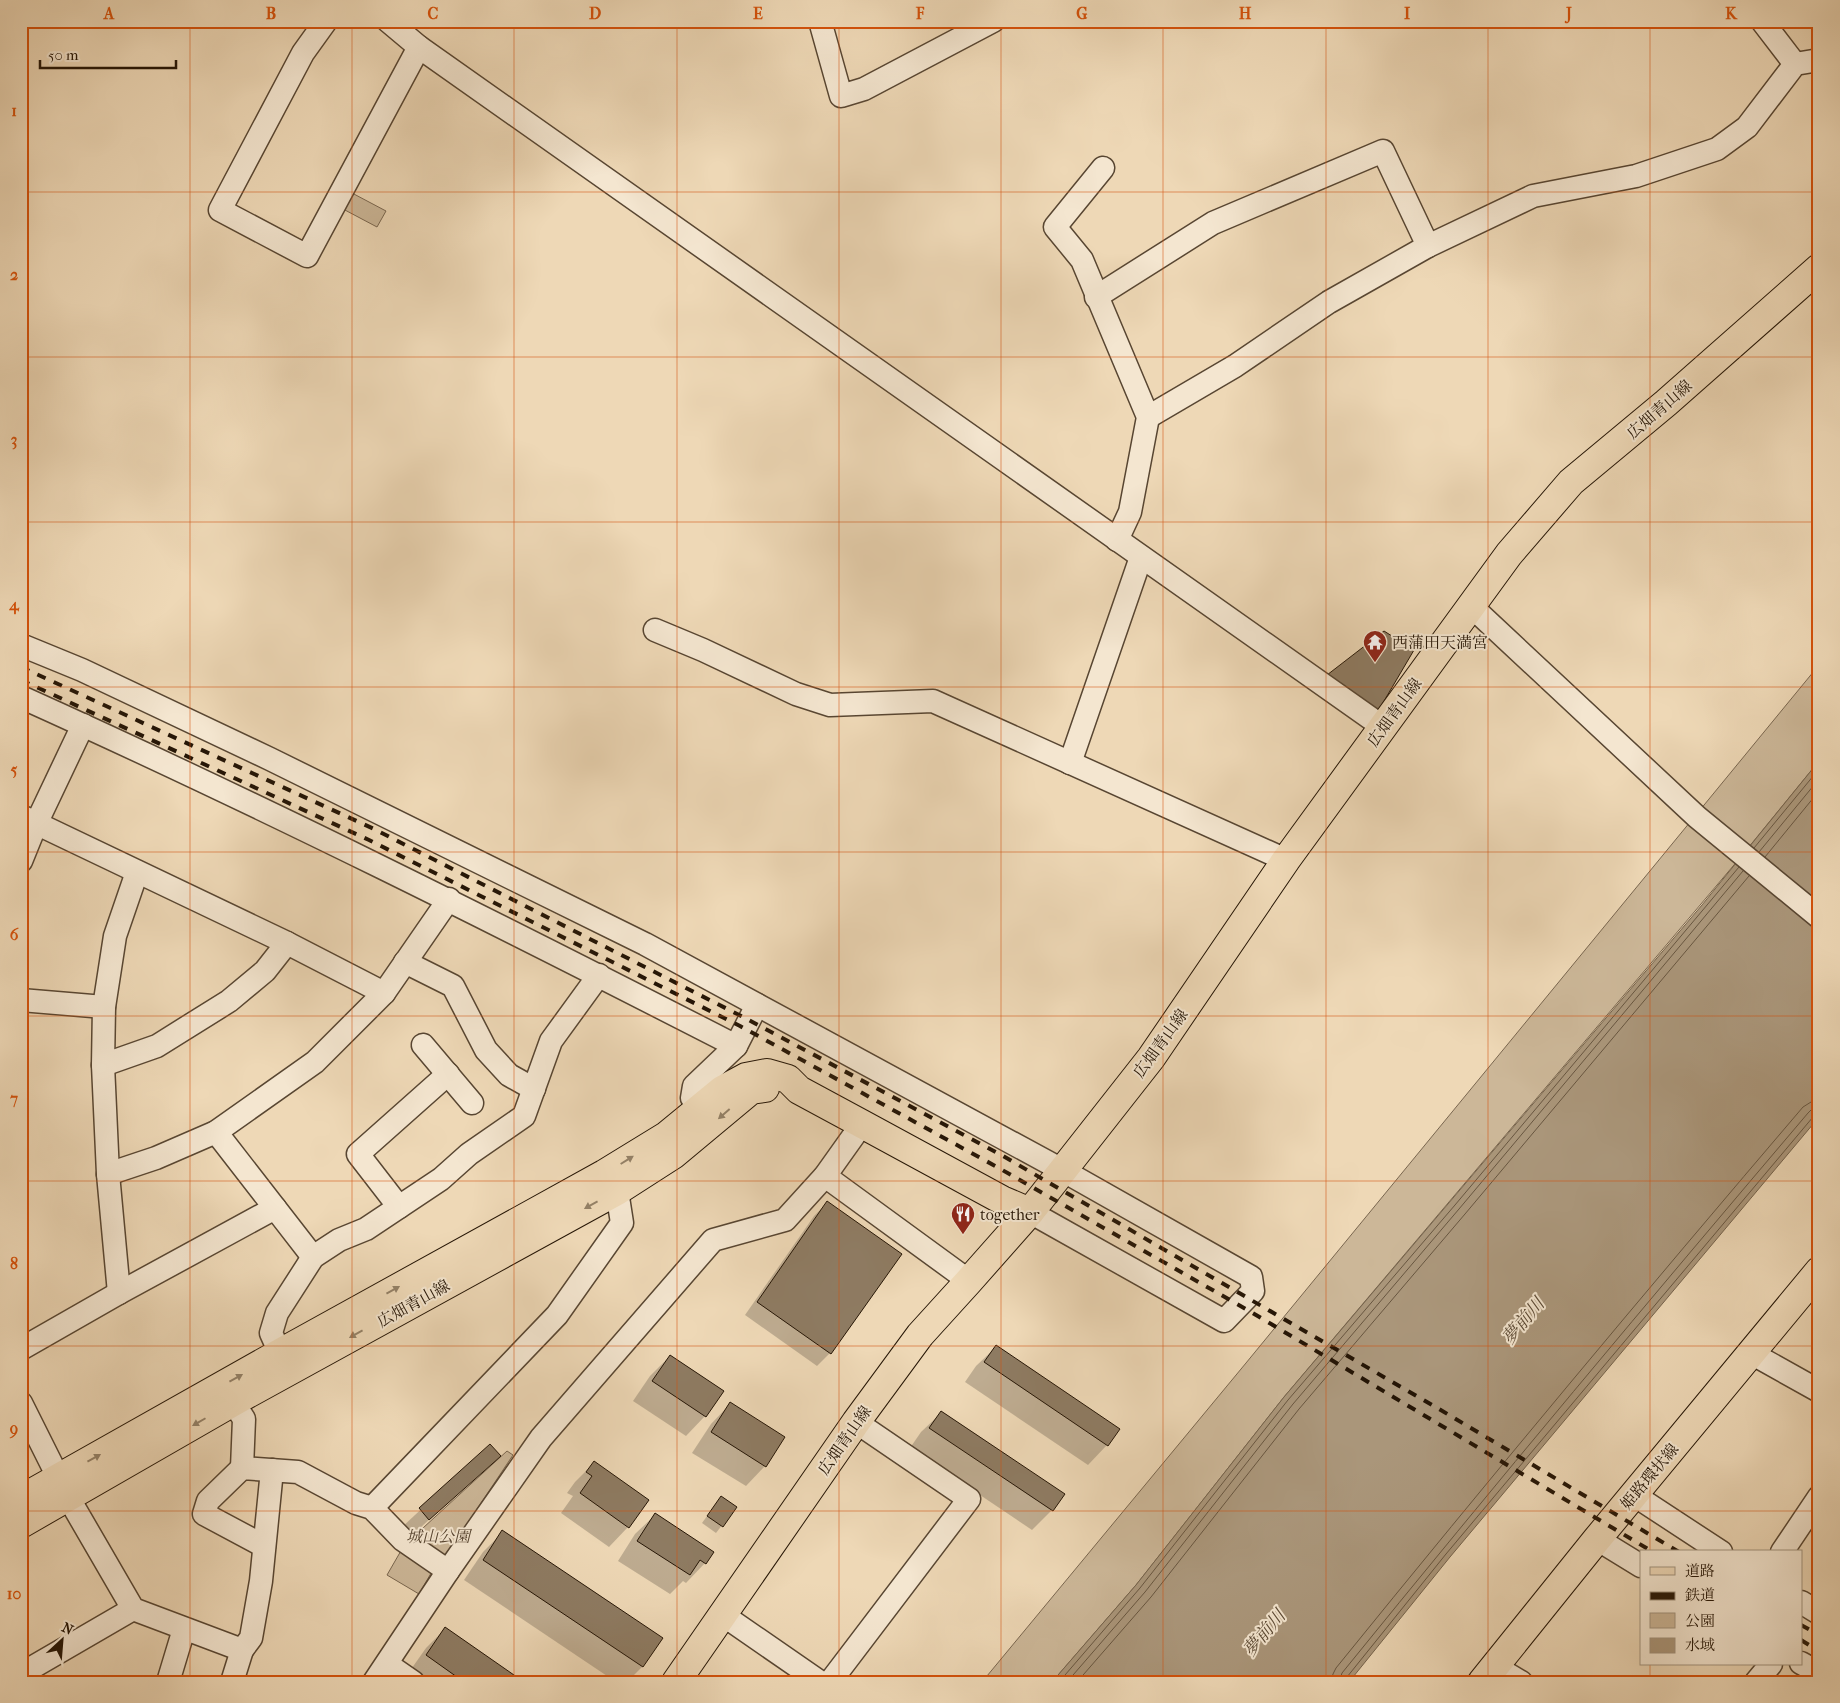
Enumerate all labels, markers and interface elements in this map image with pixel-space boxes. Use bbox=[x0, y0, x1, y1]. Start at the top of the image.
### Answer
text: A bbox=[103, 4, 115, 23]
text: B bbox=[266, 4, 276, 23]
text: C bbox=[428, 4, 439, 23]
text: D bbox=[589, 4, 601, 23]
text: E bbox=[753, 4, 763, 23]
text: F bbox=[915, 4, 925, 23]
text: G bbox=[1076, 4, 1088, 23]
text: H bbox=[1239, 4, 1252, 23]
text: I bbox=[1404, 4, 1411, 23]
text: J bbox=[1564, 4, 1572, 24]
text: K bbox=[1725, 4, 1738, 23]
scale bar bbox=[40, 38, 176, 70]
text: 50 m bbox=[48, 46, 79, 64]
text: 1 bbox=[11, 101, 17, 120]
text: 2 bbox=[10, 265, 18, 284]
street label: 広畑青山線 bbox=[1623, 376, 1696, 443]
text: 3 bbox=[11, 430, 17, 450]
text: 4 bbox=[8, 595, 20, 615]
temple icon: 西蒲田天満宮 bbox=[1362, 629, 1388, 663]
place label: 西蒲田天満宮 bbox=[1392, 633, 1488, 652]
street label: 広畑青山線 bbox=[1363, 674, 1426, 750]
text: 5 bbox=[11, 760, 18, 779]
text: 6 bbox=[10, 925, 19, 944]
street label: 広畑青山線 bbox=[1129, 1005, 1192, 1081]
text: 7 bbox=[9, 1089, 18, 1108]
one-way arrow bbox=[718, 1108, 731, 1119]
one-way arrow bbox=[620, 1156, 633, 1165]
one-way arrow bbox=[584, 1201, 597, 1210]
restaurant icon: together bbox=[950, 1201, 976, 1235]
place label: together bbox=[980, 1205, 1040, 1224]
text: 8 bbox=[10, 1254, 18, 1273]
street label: 広畑青山線 bbox=[374, 1276, 453, 1331]
one-way arrow bbox=[387, 1286, 400, 1295]
water label: 夢前川 bbox=[1498, 1292, 1550, 1349]
one-way arrow bbox=[350, 1330, 363, 1339]
one-way arrow bbox=[229, 1373, 242, 1382]
street label: 広畑青山線 bbox=[814, 1402, 875, 1479]
one-way arrow bbox=[193, 1417, 206, 1426]
text: 9 bbox=[9, 1419, 18, 1439]
street label: 姫路環状線 bbox=[1616, 1440, 1682, 1513]
one-way arrow bbox=[88, 1453, 101, 1462]
park label: 城山公園 bbox=[406, 1527, 473, 1546]
legend bbox=[1640, 1550, 1802, 1666]
text: 道路 bbox=[1685, 1562, 1715, 1580]
text: 10 bbox=[7, 1584, 21, 1603]
text: 鉄道 bbox=[1685, 1586, 1715, 1604]
water label: 夢前川 bbox=[1239, 1604, 1291, 1661]
text: 公園 bbox=[1685, 1612, 1715, 1630]
north arrow bbox=[38, 1616, 88, 1666]
text: N bbox=[59, 1619, 76, 1639]
text: 水域 bbox=[1685, 1636, 1715, 1654]

